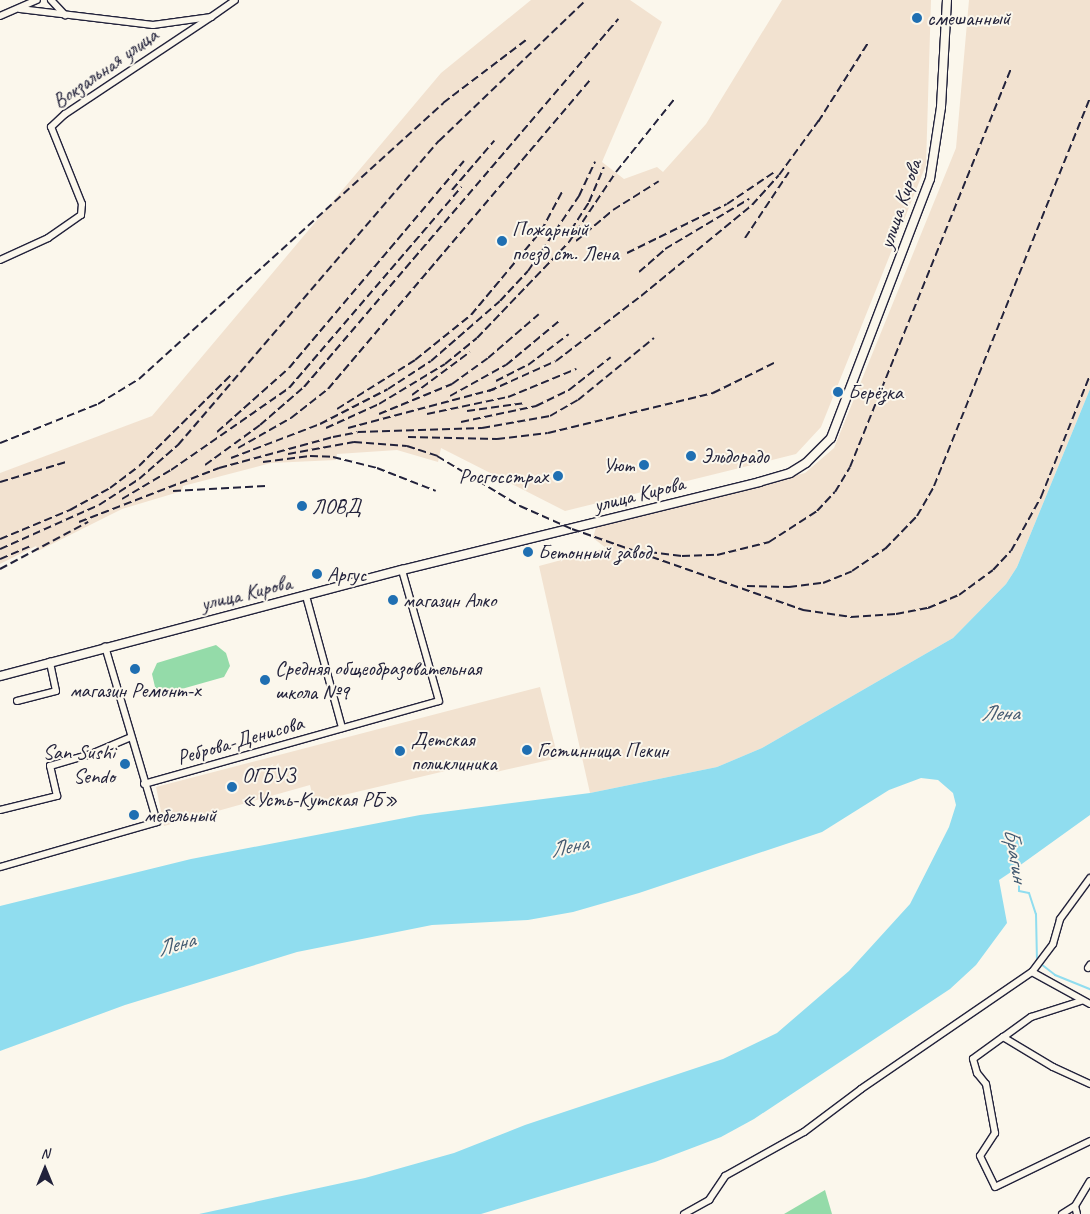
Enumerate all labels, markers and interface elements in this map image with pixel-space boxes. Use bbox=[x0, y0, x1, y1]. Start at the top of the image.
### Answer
place label: смешанный bbox=[927, 5, 1010, 31]
marker: смешанный bbox=[911, 12, 923, 24]
street label: Вокзальная улица bbox=[47, 22, 163, 114]
street label: улица Кирова bbox=[873, 156, 927, 252]
place label: Пожарный поезд ст. Лена bbox=[512, 216, 619, 266]
marker: Пожарный поезд ст. Лена bbox=[496, 235, 508, 247]
place label: Берёзка bbox=[848, 379, 903, 405]
marker: Берёзка bbox=[832, 386, 844, 398]
place label: Эльдорадо bbox=[701, 443, 769, 469]
marker: Эльдорадо bbox=[685, 450, 697, 462]
place label: Уют bbox=[603, 452, 634, 478]
marker: Уют bbox=[638, 459, 650, 471]
place label: Росгосстрах bbox=[459, 463, 548, 489]
marker: Росгосстрах bbox=[552, 470, 564, 482]
street label: улица Кирова bbox=[591, 471, 687, 517]
place label: ЛОВД bbox=[312, 493, 361, 519]
marker: ЛОВД bbox=[296, 500, 308, 512]
place label: Бетонный завод bbox=[538, 539, 651, 565]
marker: Бетонный завод bbox=[522, 546, 534, 558]
place label: Аргус bbox=[327, 561, 366, 587]
marker: Аргус bbox=[311, 568, 323, 580]
street label: улица Кирова bbox=[198, 570, 294, 616]
place label: магазин Алко bbox=[403, 587, 498, 613]
marker: магазин Алко bbox=[387, 594, 399, 606]
place label: Средняя общеобразовательная школа №9 bbox=[275, 655, 481, 705]
marker: магазин Ремонт-х bbox=[129, 663, 141, 675]
marker: Средняя общеобразовательная школа №9 bbox=[259, 674, 271, 686]
place label: магазин Ремонт-х bbox=[70, 677, 200, 703]
water label: Лена bbox=[981, 701, 1019, 727]
street label: Реброва-Денисова bbox=[174, 710, 306, 770]
place label: Детская поликлиника bbox=[411, 726, 497, 776]
place label: Гостинница Пекин bbox=[537, 737, 670, 763]
place label: San Sushi Sendo bbox=[43, 739, 115, 789]
marker: Детская поликлиника bbox=[393, 744, 407, 758]
marker: Гостинница Пекин bbox=[521, 744, 533, 756]
marker: San Sushi Sendo bbox=[119, 758, 131, 770]
place label: ОГБУЗ «Усть-Кутская РБ» bbox=[242, 762, 398, 812]
marker: ОГБУЗ «Усть-Кутская РБ» bbox=[226, 781, 238, 793]
place label: мебельный bbox=[144, 802, 216, 828]
marker: мебельный bbox=[128, 809, 140, 821]
water label: Брагин bbox=[997, 826, 1033, 884]
water label: Лена bbox=[548, 830, 590, 864]
water label: Лена bbox=[154, 927, 198, 963]
north arrow bbox=[20, 1144, 70, 1194]
text: N bbox=[41, 1145, 49, 1162]

